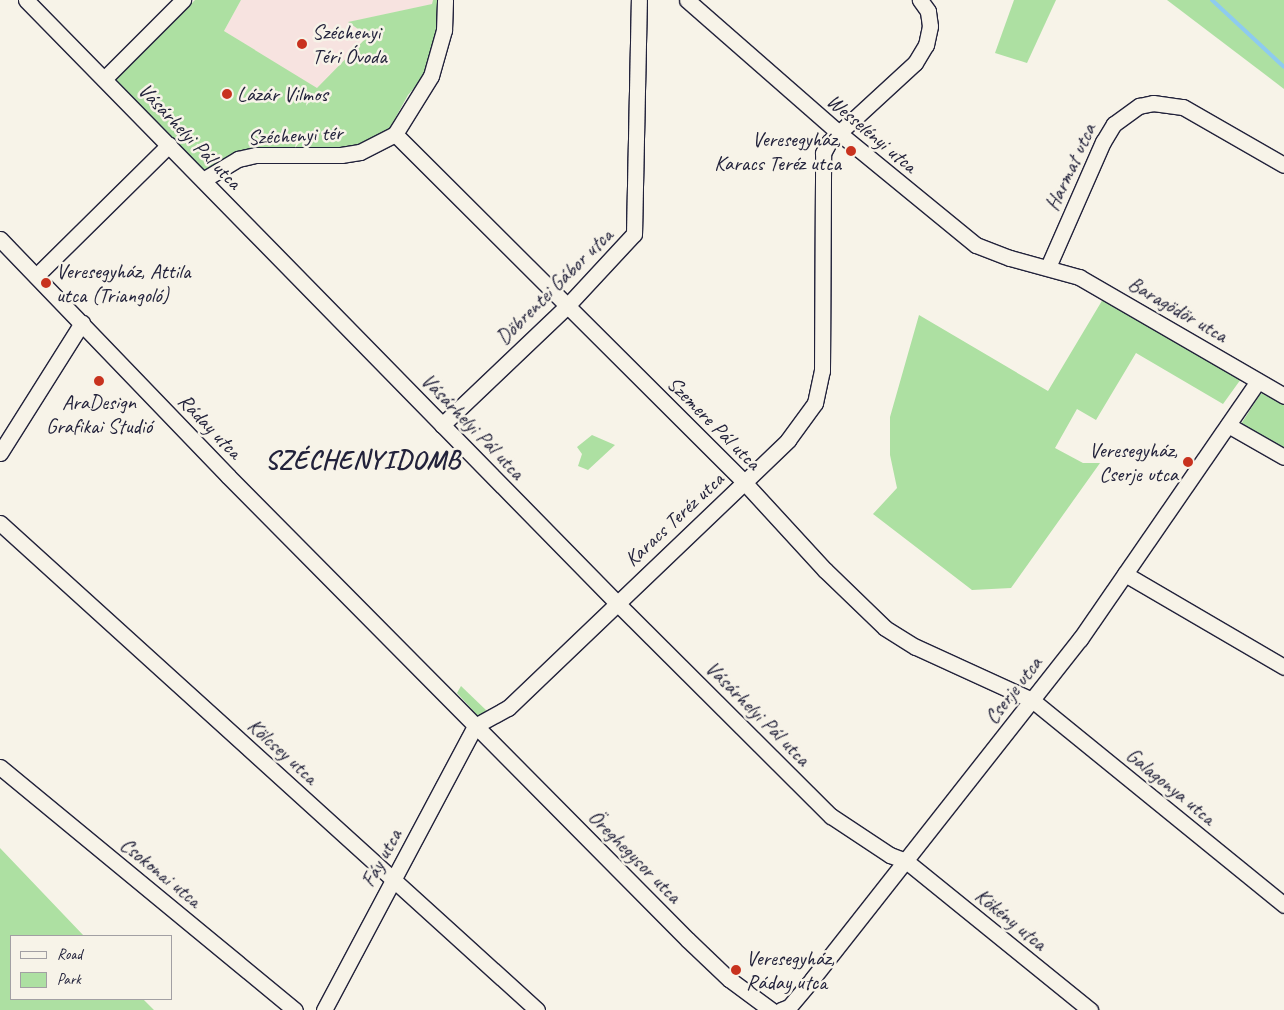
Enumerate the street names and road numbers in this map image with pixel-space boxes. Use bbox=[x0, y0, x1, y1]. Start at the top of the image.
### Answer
street label: Vásárhelyi Pál utca bbox=[133, 78, 247, 194]
street label: Wesselényi utca bbox=[822, 88, 922, 178]
street label: Széchenyi tér bbox=[247, 120, 343, 150]
street label: Harmat utca bbox=[1039, 120, 1101, 214]
street label: Döbrentei Gábor utca bbox=[490, 222, 618, 350]
street label: Baragödör utca bbox=[1124, 271, 1232, 347]
street label: Vásárhelyi Pál utca bbox=[416, 368, 530, 484]
street label: Szemere Pál utca bbox=[662, 371, 766, 475]
street label: Ráday utca bbox=[173, 388, 247, 464]
street label: Karacs Teréz utca bbox=[620, 467, 728, 571]
street label: Cserje utca bbox=[979, 652, 1047, 728]
street label: Vásárhelyi Pál utca bbox=[700, 655, 816, 771]
street label: Kölcsey utca bbox=[243, 713, 323, 789]
street label: Galagonya utca bbox=[1121, 742, 1221, 830]
street label: Öreghegysor utca bbox=[583, 804, 687, 908]
street label: Fáy utca bbox=[355, 825, 407, 891]
street label: Csokonai utca bbox=[115, 832, 207, 912]
street label: Kökény utca bbox=[970, 883, 1052, 955]

